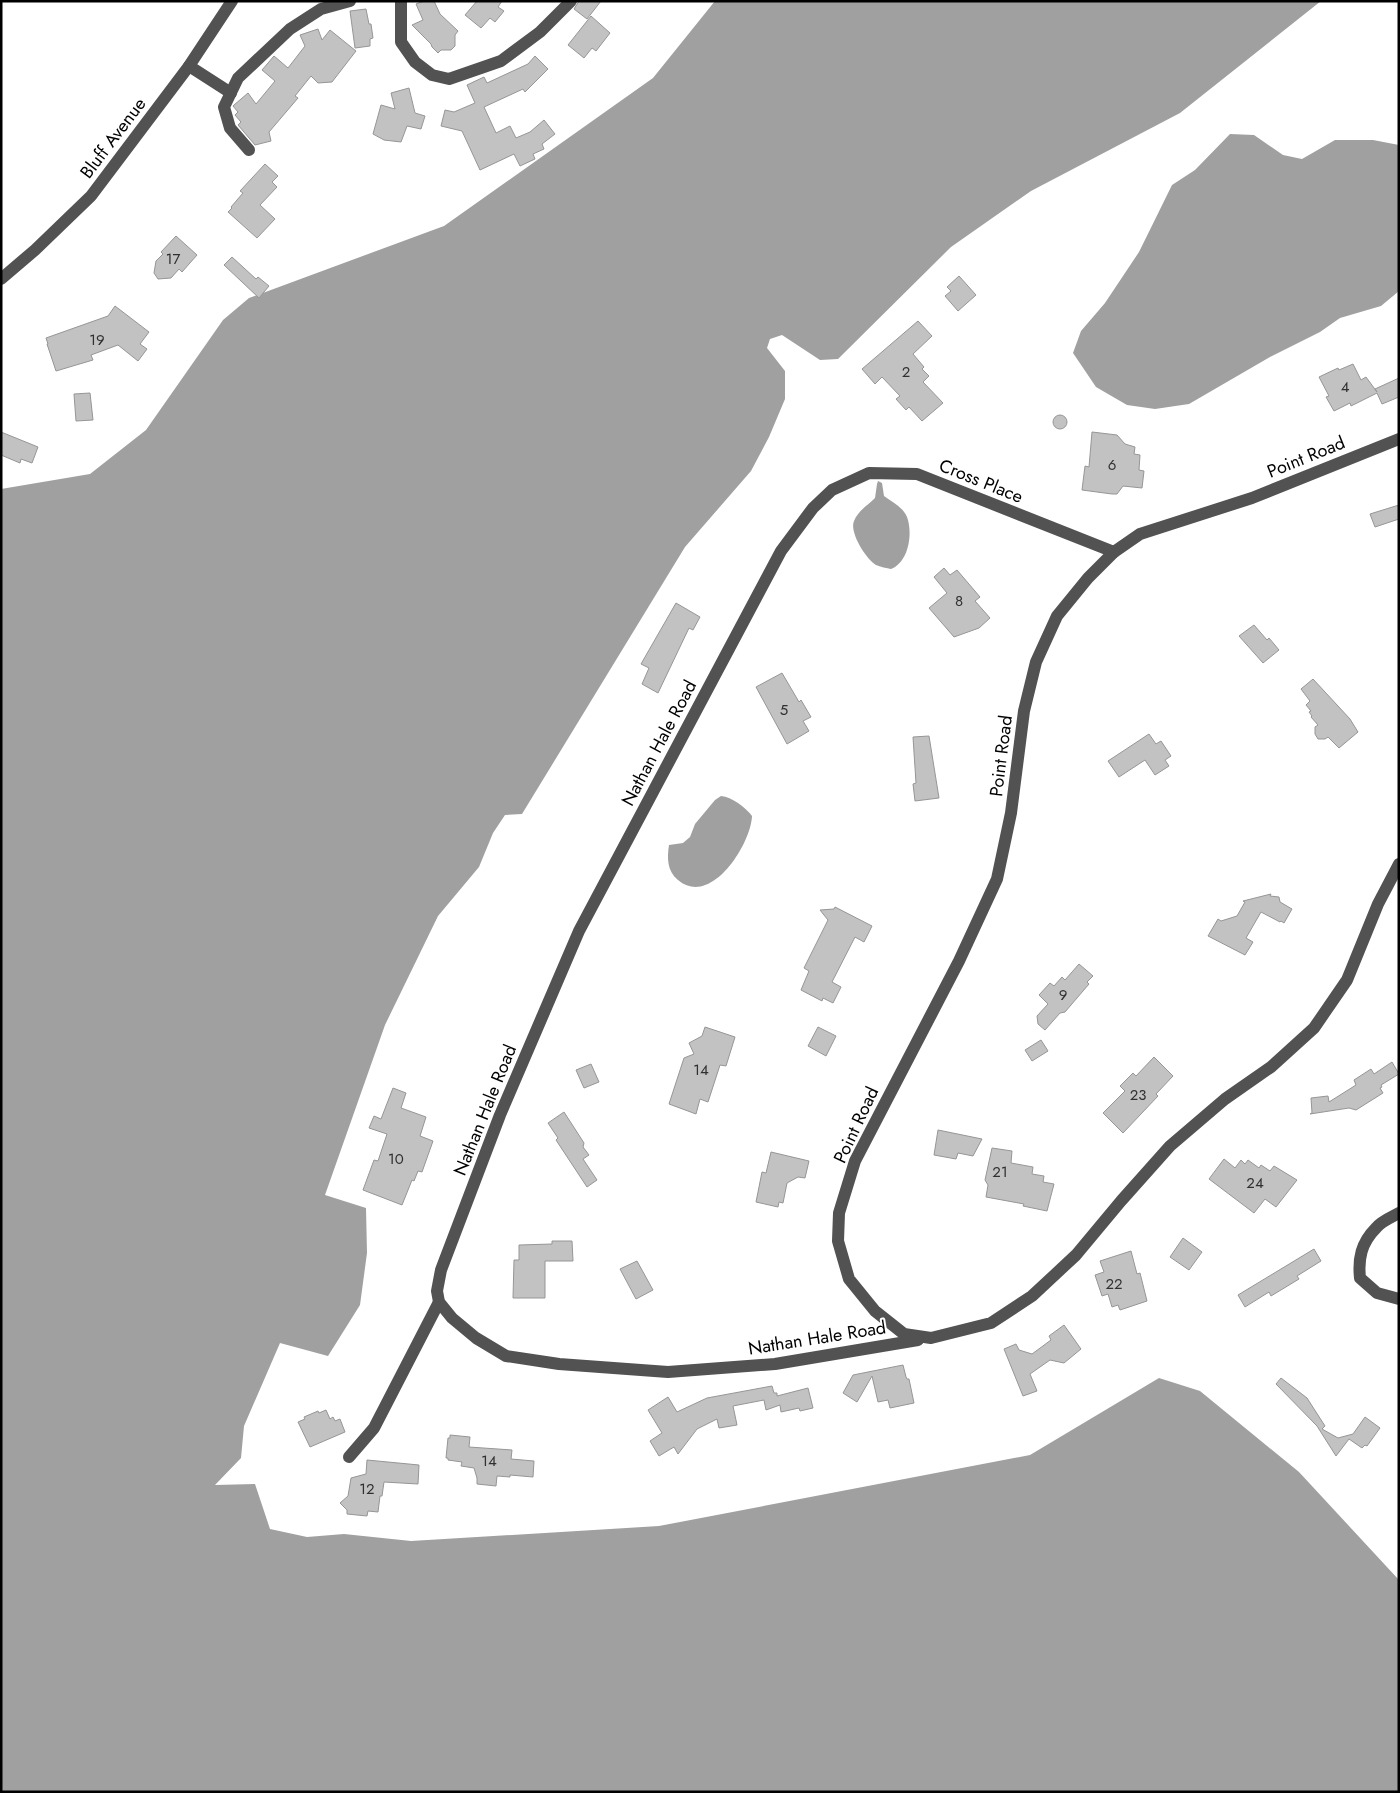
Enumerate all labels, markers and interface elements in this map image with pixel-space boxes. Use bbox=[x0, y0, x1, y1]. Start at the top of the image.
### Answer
street label: Bluff Avenue bbox=[74, 92, 152, 184]
house number: 17 bbox=[166, 248, 180, 270]
house number: 19 bbox=[89, 329, 105, 351]
house number: 2 bbox=[902, 361, 910, 383]
house number: 4 bbox=[1341, 376, 1350, 398]
street label: Point Road bbox=[1263, 430, 1349, 484]
street label: Cross Place bbox=[935, 452, 1027, 510]
house number: 6 bbox=[1108, 454, 1116, 476]
house number: 8 bbox=[955, 590, 963, 612]
street label: Nathan Hale Road bbox=[615, 676, 703, 810]
house number: 5 bbox=[780, 699, 788, 721]
street label: Point Road bbox=[983, 714, 1019, 798]
house number: 9 bbox=[1059, 984, 1067, 1006]
street label: Nathan Hale Road bbox=[447, 1041, 523, 1179]
house number: 14 bbox=[693, 1059, 709, 1081]
street label: Point Road bbox=[827, 1082, 885, 1168]
house number: 23 bbox=[1130, 1084, 1146, 1106]
house number: 10 bbox=[388, 1148, 404, 1170]
house number: 21 bbox=[992, 1161, 1008, 1183]
house number: 24 bbox=[1246, 1172, 1264, 1194]
house number: 22 bbox=[1105, 1273, 1123, 1295]
street label: Nathan Hale Road bbox=[746, 1314, 888, 1362]
house number: 14 bbox=[481, 1450, 497, 1472]
house number: 12 bbox=[359, 1478, 375, 1500]

